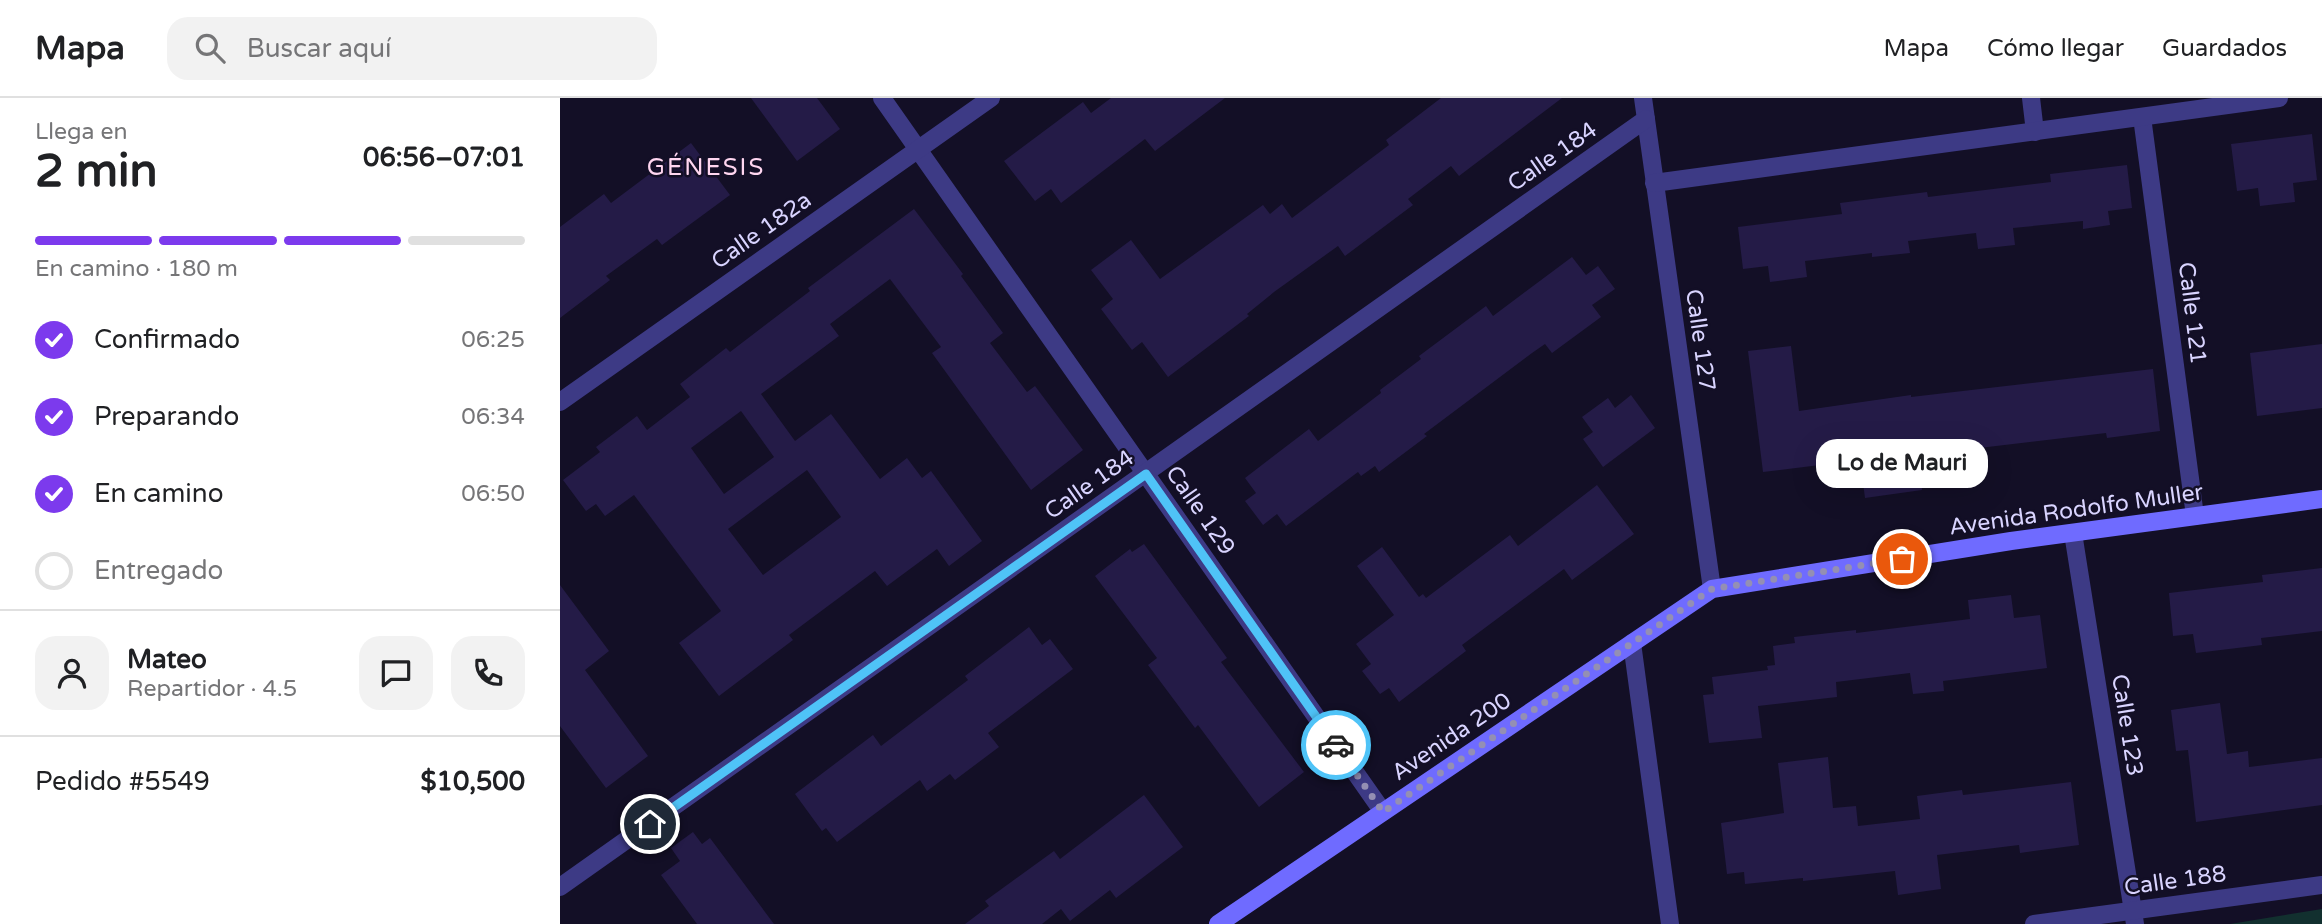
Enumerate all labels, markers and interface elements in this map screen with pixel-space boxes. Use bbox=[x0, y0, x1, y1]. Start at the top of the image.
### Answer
search box bbox=[167, 17, 657, 80]
text: Mapa bbox=[35, 29, 125, 68]
icon: search bbox=[191, 29, 229, 67]
text: Buscar aquí bbox=[247, 33, 391, 64]
text: Mapa bbox=[1884, 34, 1949, 63]
text: Cómo llegar bbox=[1987, 34, 2124, 63]
text: Guardados bbox=[2162, 34, 2287, 63]
street label: Calle 184 bbox=[1502, 116, 1603, 198]
text: Llega en bbox=[35, 118, 127, 146]
text: 06:56–07:01 bbox=[363, 142, 525, 173]
text: 2 min bbox=[35, 144, 158, 199]
district label: GÉNESIS bbox=[647, 152, 765, 182]
street label: Calle 182a bbox=[706, 186, 817, 275]
text: En camino · 180 m bbox=[35, 255, 238, 283]
street label: Calle 121 bbox=[2172, 260, 2212, 366]
street label: Calle 127 bbox=[1679, 287, 1721, 393]
icon: check bbox=[35, 321, 73, 359]
text: Confirmado bbox=[94, 324, 240, 355]
text: 06:25 bbox=[461, 326, 525, 354]
icon: check bbox=[35, 398, 73, 436]
text: Preparando bbox=[94, 401, 239, 432]
text: 06:34 bbox=[461, 403, 525, 431]
callout: Lo de Mauri bbox=[1816, 440, 1988, 489]
street label: Calle 184 bbox=[1039, 444, 1140, 526]
text: Lo de Mauri bbox=[1837, 449, 1967, 477]
street label: Calle 129 bbox=[1159, 460, 1241, 561]
icon: check bbox=[35, 475, 73, 513]
text: En camino bbox=[94, 478, 223, 509]
street label: Avenida Rodolfo Muller bbox=[1947, 478, 2205, 542]
text: 06:50 bbox=[461, 480, 525, 508]
pin bbox=[1872, 529, 1932, 589]
icon: bag bbox=[1883, 540, 1921, 578]
text: Entregado bbox=[94, 555, 223, 586]
button: person bbox=[35, 636, 109, 710]
button: chat bbox=[359, 636, 433, 710]
button: phone bbox=[451, 636, 525, 710]
text: Mateo bbox=[127, 644, 207, 675]
street label: Calle 123 bbox=[2105, 672, 2149, 778]
text: Repartidor · 4.5 bbox=[127, 675, 297, 703]
street label: Avenida 200 bbox=[1387, 687, 1517, 787]
courier bbox=[1301, 710, 1371, 780]
icon: car bbox=[1317, 726, 1355, 764]
text: Pedido #5549 bbox=[35, 766, 210, 797]
text: $10,500 bbox=[421, 766, 525, 797]
pin bbox=[620, 794, 680, 854]
icon: home bbox=[631, 805, 669, 843]
street label: Calle 188 bbox=[2122, 860, 2228, 902]

